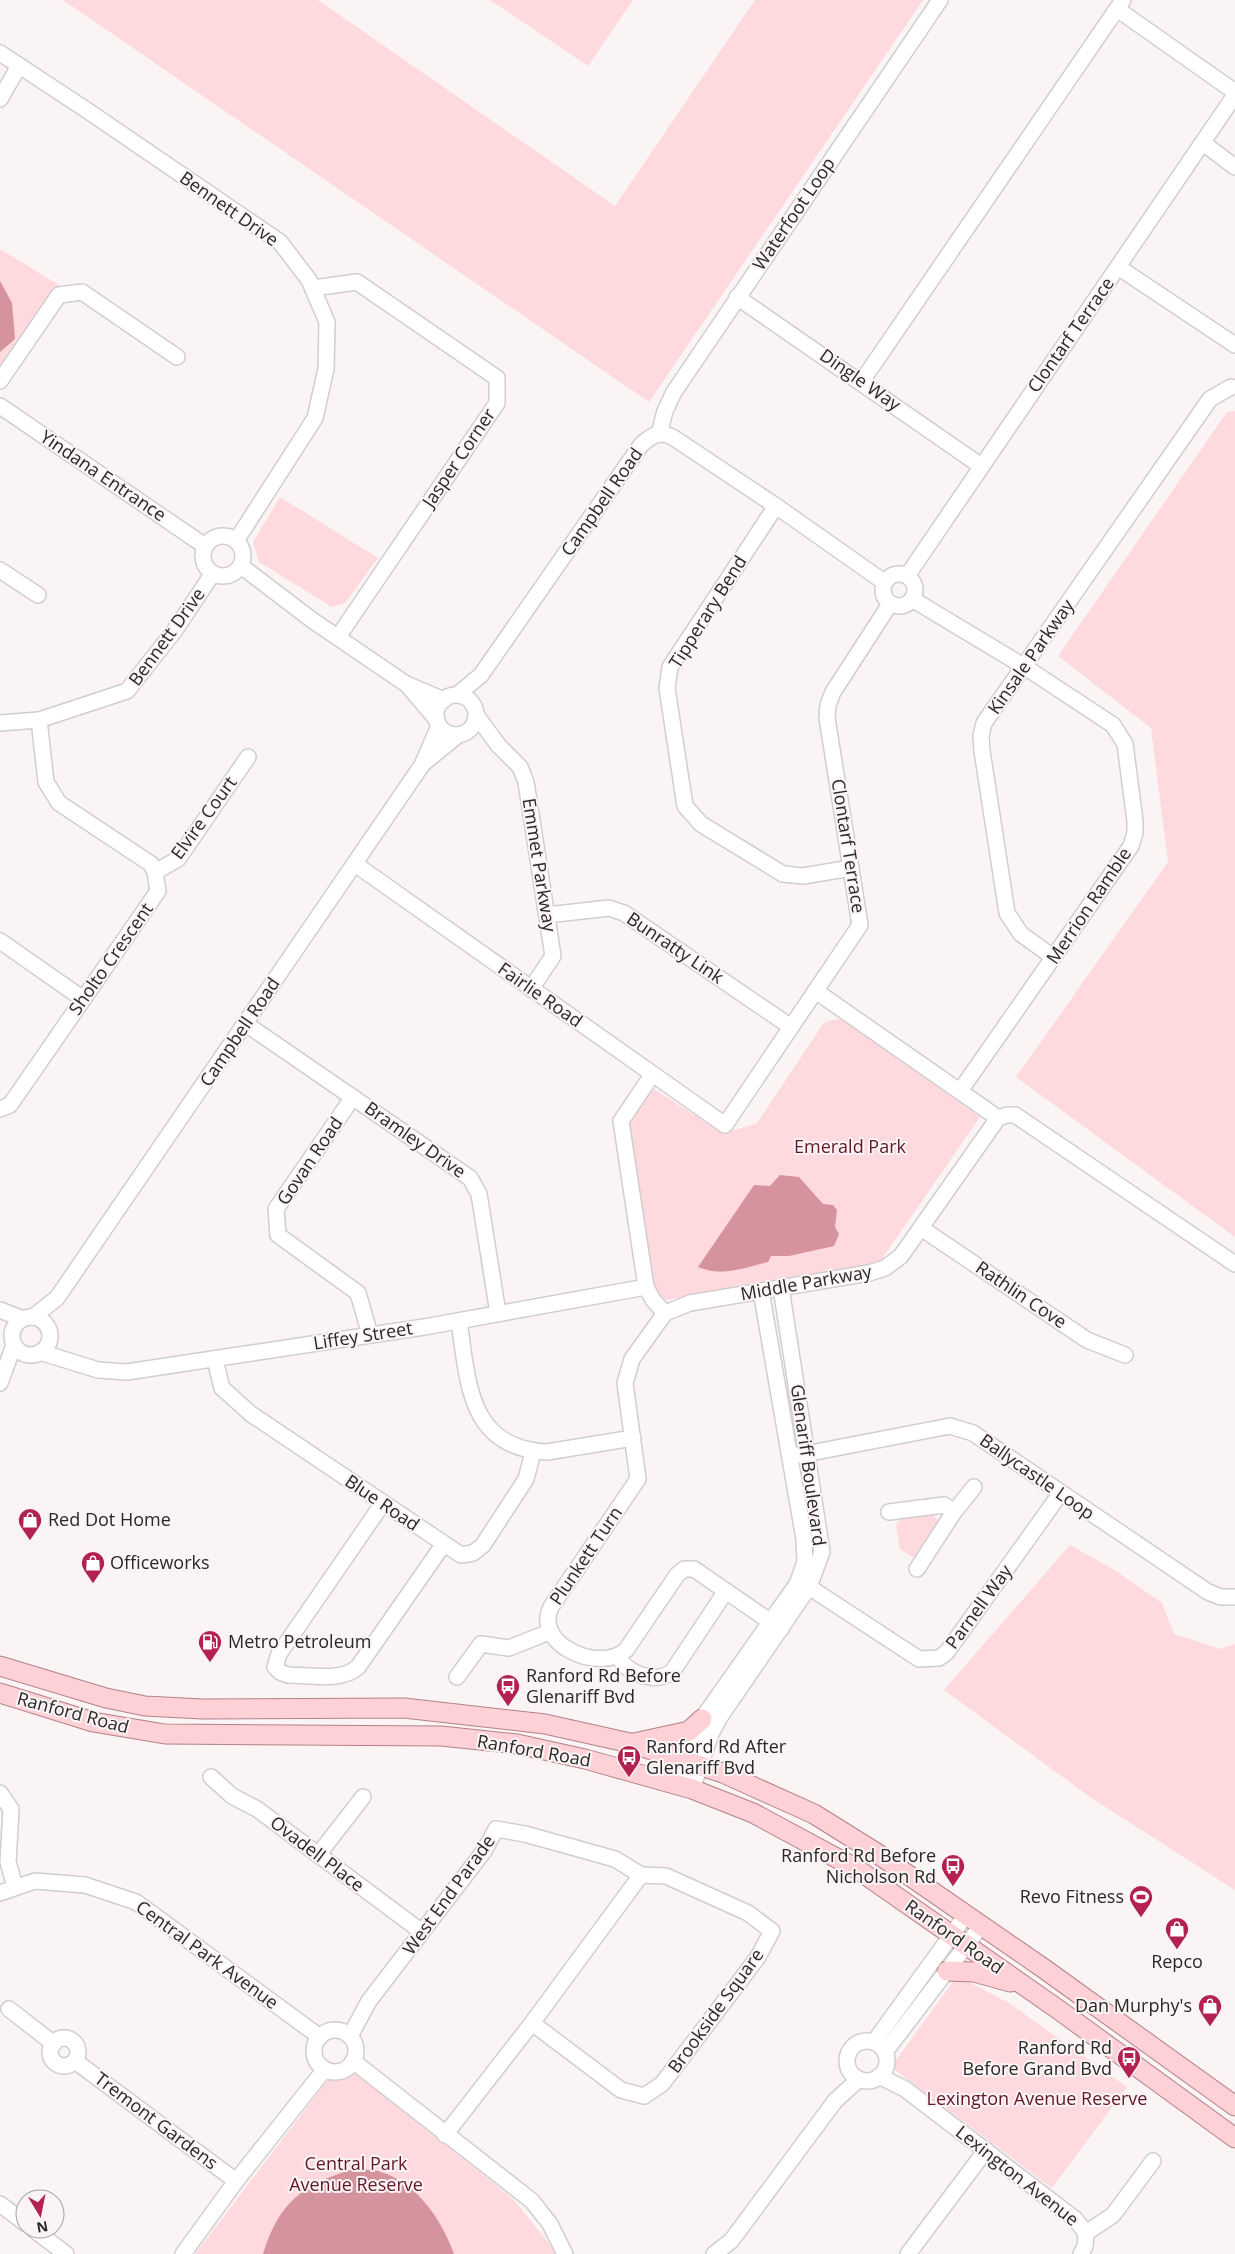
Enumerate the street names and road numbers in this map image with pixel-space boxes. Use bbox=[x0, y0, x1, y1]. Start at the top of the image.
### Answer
street label: Waterfoot Loop bbox=[746, 152, 840, 275]
street label: Bennett Drive bbox=[175, 165, 284, 251]
street label: Clontarf Terrace bbox=[1021, 272, 1119, 397]
street label: Dingle Way bbox=[815, 343, 907, 416]
street label: Jasper Corner bbox=[415, 403, 501, 513]
street label: Yindana Entrance bbox=[36, 424, 171, 526]
street label: Campbell Road bbox=[555, 443, 647, 560]
street label: Tipperary Bend bbox=[663, 550, 751, 672]
street label: Bennett Drive bbox=[123, 583, 210, 690]
street label: Kinsale Parkway bbox=[982, 593, 1079, 719]
street label: Elvire Court bbox=[165, 771, 241, 864]
street label: Clontarf Terrace bbox=[827, 777, 871, 915]
street label: Emmet Parkway bbox=[518, 796, 563, 934]
street label: Merrion Ramble bbox=[1040, 843, 1136, 968]
street label: Sholto Crescent bbox=[63, 898, 158, 1019]
street label: Bunratty Link bbox=[622, 906, 729, 989]
street label: Fairlie Road bbox=[494, 956, 588, 1032]
street label: Campbell Road bbox=[194, 972, 285, 1091]
street label: Bramley Drive bbox=[360, 1095, 471, 1183]
street label: Govan Road bbox=[271, 1112, 348, 1209]
street label: Rathlin Cove bbox=[971, 1255, 1072, 1333]
street label: Middle Parkway bbox=[738, 1259, 874, 1305]
street label: Liffey Street bbox=[312, 1315, 414, 1355]
street label: Glenariff Boulevard bbox=[786, 1382, 832, 1547]
street label: Ballycastle Loop bbox=[976, 1428, 1100, 1525]
street label: Blue Road bbox=[341, 1468, 424, 1536]
street label: Plunkett Turn bbox=[543, 1502, 627, 1609]
street label: Parnell Way bbox=[939, 1559, 1017, 1653]
street label: Ranford Road bbox=[15, 1686, 132, 1739]
street label: Ranford Road bbox=[475, 1728, 593, 1772]
street label: Ovadell Place bbox=[266, 1810, 370, 1896]
street label: West End Parade bbox=[397, 1830, 500, 1959]
street label: Ranford Road bbox=[901, 1893, 1009, 1979]
street label: Central Park Avenue bbox=[132, 1894, 284, 2014]
street label: Brookside Square bbox=[662, 1943, 769, 2077]
street label: Tremont Gardens bbox=[90, 2066, 223, 2174]
street label: Lexington Avenue bbox=[951, 2120, 1084, 2231]

